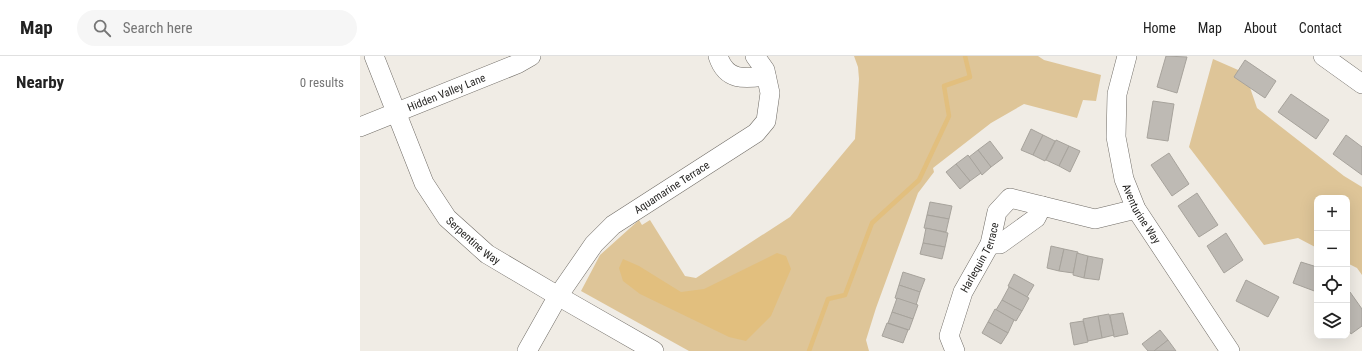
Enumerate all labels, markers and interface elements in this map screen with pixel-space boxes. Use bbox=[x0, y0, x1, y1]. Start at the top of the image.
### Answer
search box bbox=[77, 10, 357, 46]
text: Map bbox=[20, 16, 53, 39]
icon: search bbox=[91, 17, 113, 39]
text: Search here bbox=[123, 19, 193, 37]
text: Home bbox=[1143, 20, 1176, 36]
text: Map bbox=[1198, 20, 1222, 36]
text: About bbox=[1244, 20, 1277, 36]
text: Contact bbox=[1299, 20, 1342, 36]
street label: Hidden Valley Lane bbox=[406, 71, 487, 114]
text: Nearby bbox=[16, 72, 64, 92]
text: 0 results bbox=[300, 75, 344, 90]
street label: Aquamarine Terrace bbox=[632, 159, 712, 217]
street label: Aventurine Way bbox=[1120, 182, 1163, 247]
map controls bbox=[1314, 195, 1350, 339]
button: + bbox=[1314, 195, 1350, 231]
street label: Serpentine Way bbox=[443, 214, 503, 268]
street label: Harlequin Terrace bbox=[958, 221, 1002, 295]
button: − bbox=[1314, 231, 1350, 267]
button: locate bbox=[1314, 267, 1350, 303]
button: layers bbox=[1314, 303, 1350, 339]

